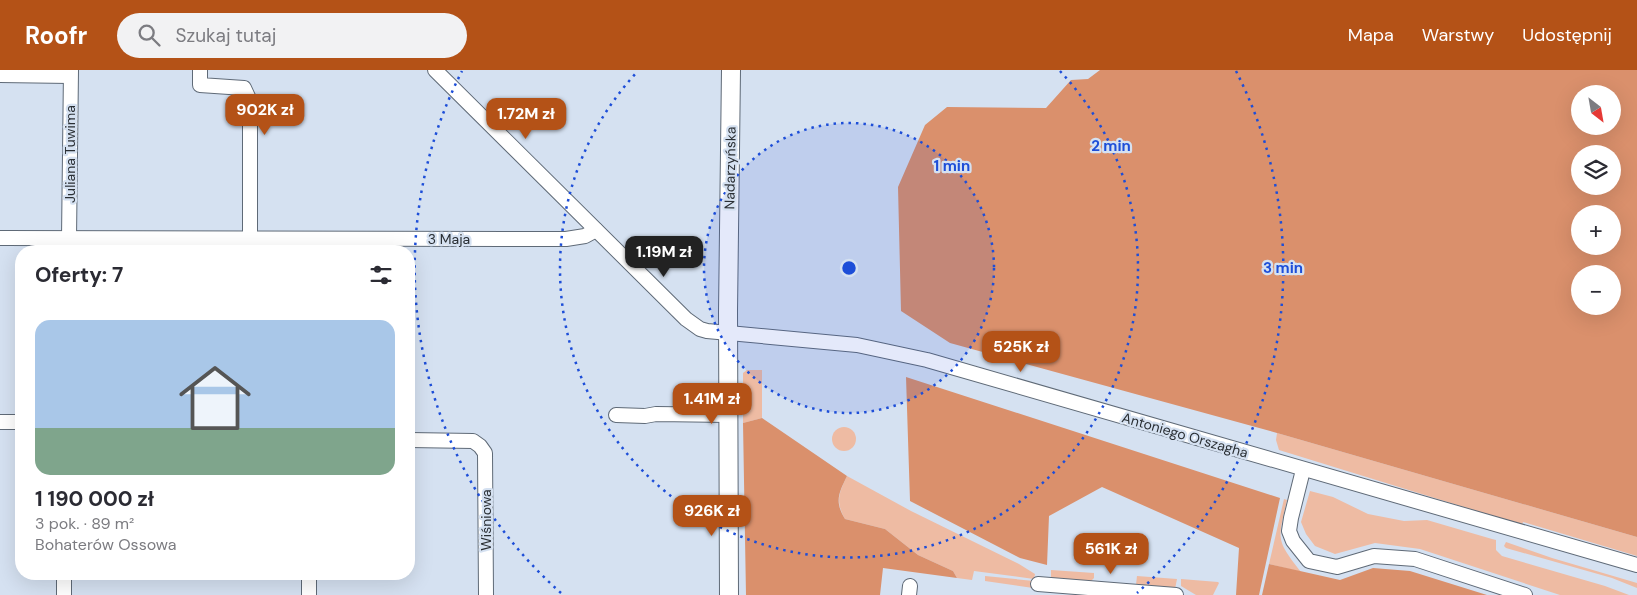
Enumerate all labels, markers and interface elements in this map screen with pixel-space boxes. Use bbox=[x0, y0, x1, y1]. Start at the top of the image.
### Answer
search box bbox=[117, 13, 467, 58]
text: Roofr bbox=[25, 20, 87, 51]
icon: search bbox=[135, 21, 163, 49]
text: Szukaj tutaj bbox=[175, 23, 276, 48]
text: Mapa bbox=[1348, 23, 1394, 47]
text: Warstwy bbox=[1422, 23, 1494, 47]
text: Udostępnij bbox=[1522, 23, 1612, 47]
north arrow bbox=[1571, 85, 1621, 135]
map controls bbox=[1571, 85, 1621, 315]
pin: 902K zł bbox=[219, 93, 311, 136]
pin: 1.72M zł bbox=[474, 98, 578, 140]
text: 902K zł bbox=[236, 99, 294, 120]
text: 1.72M zł bbox=[497, 103, 555, 124]
street label: Juliana Tuwima bbox=[61, 105, 79, 203]
street label: Nadarzyńska bbox=[720, 126, 740, 210]
text: 2 min bbox=[1091, 136, 1131, 156]
button: layers bbox=[1571, 145, 1621, 195]
text: 1 min bbox=[934, 156, 970, 176]
button: + bbox=[1571, 205, 1621, 255]
street label: 3 Maja bbox=[428, 230, 470, 248]
pin: 1.19M zł bbox=[612, 236, 716, 278]
text: 1.19M zł bbox=[636, 241, 692, 262]
text: 3 min bbox=[1263, 258, 1303, 278]
centre of rings bbox=[840, 259, 858, 277]
text: Oferty: 7 bbox=[35, 261, 123, 289]
icon: filters bbox=[367, 261, 395, 289]
button: − bbox=[1571, 265, 1621, 315]
pin: 525K zł bbox=[975, 330, 1067, 373]
text: 525K zł bbox=[993, 336, 1049, 357]
icon: home bbox=[170, 353, 260, 443]
pin: 1.41M zł bbox=[660, 382, 764, 425]
text: 1.41M zł bbox=[684, 388, 740, 409]
street label: Antoniego Orszagha bbox=[1120, 408, 1250, 462]
text: 1 190 000 zł bbox=[35, 485, 154, 513]
street label: Wiśniowa bbox=[477, 489, 495, 551]
pin: 926K zł bbox=[666, 494, 758, 537]
text: 926K zł bbox=[684, 500, 740, 521]
text: 3 pok. · 89 m² bbox=[35, 513, 134, 534]
pin: 561K zł bbox=[1065, 532, 1157, 575]
text: Bohaterów Ossowa bbox=[35, 534, 176, 555]
text: 561K zł bbox=[1085, 538, 1137, 559]

